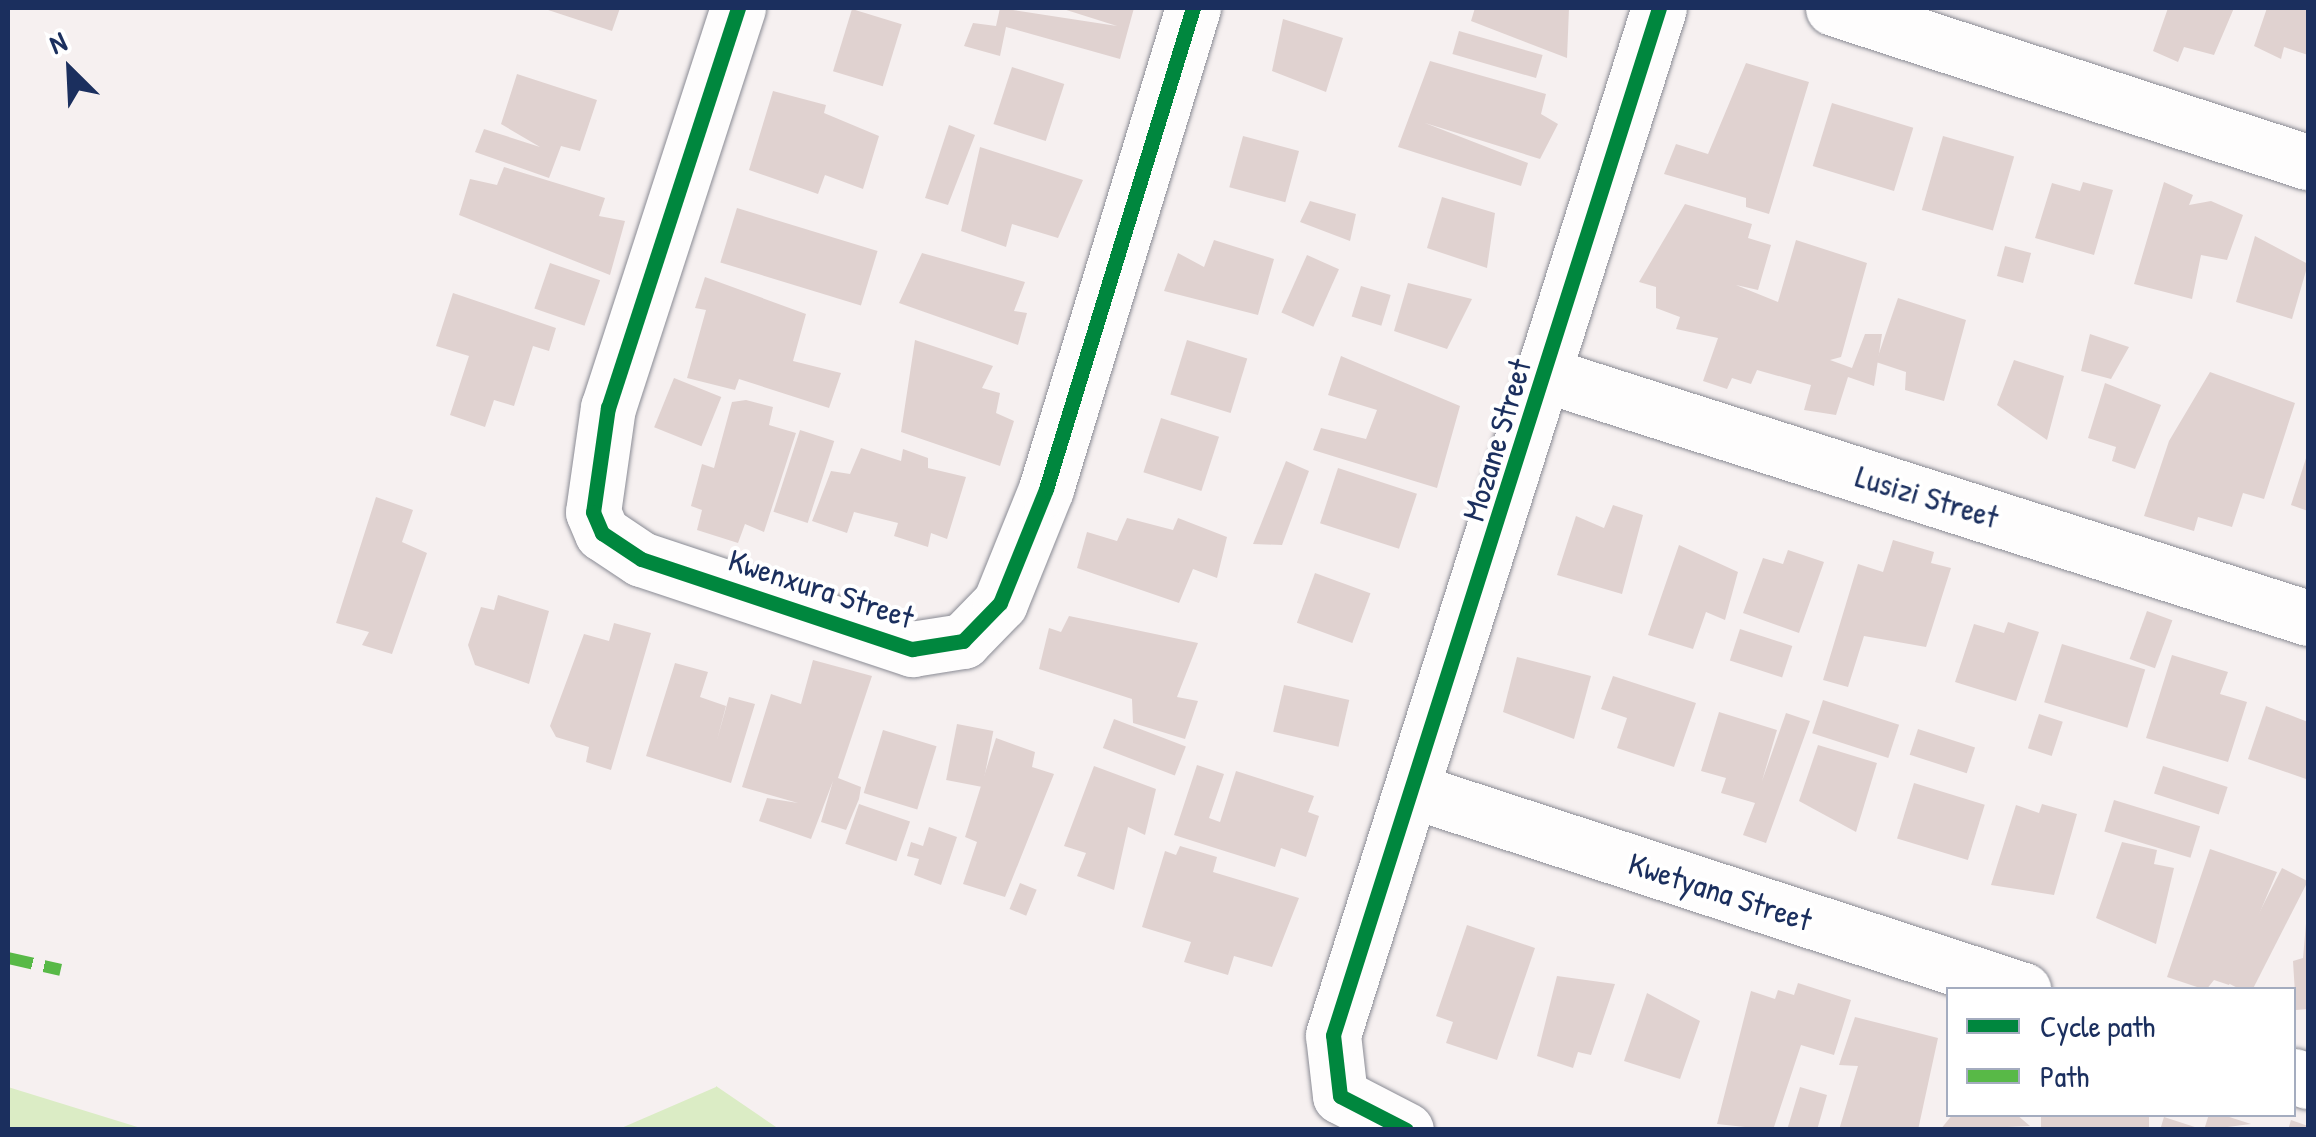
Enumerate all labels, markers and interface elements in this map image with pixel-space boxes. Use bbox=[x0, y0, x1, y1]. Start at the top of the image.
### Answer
north arrow bbox=[20, 20, 120, 120]
text: N bbox=[43, 22, 72, 63]
street label: Mozane Street bbox=[1454, 354, 1540, 526]
street label: Lusizi Street bbox=[1851, 457, 2003, 537]
street label: Kwenxura Street bbox=[723, 541, 919, 637]
street label: Kwetyana Street bbox=[1624, 844, 1816, 940]
legend bbox=[1946, 987, 2296, 1117]
text: Cycle path bbox=[2040, 1006, 2155, 1046]
text: Path bbox=[2040, 1056, 2089, 1096]

